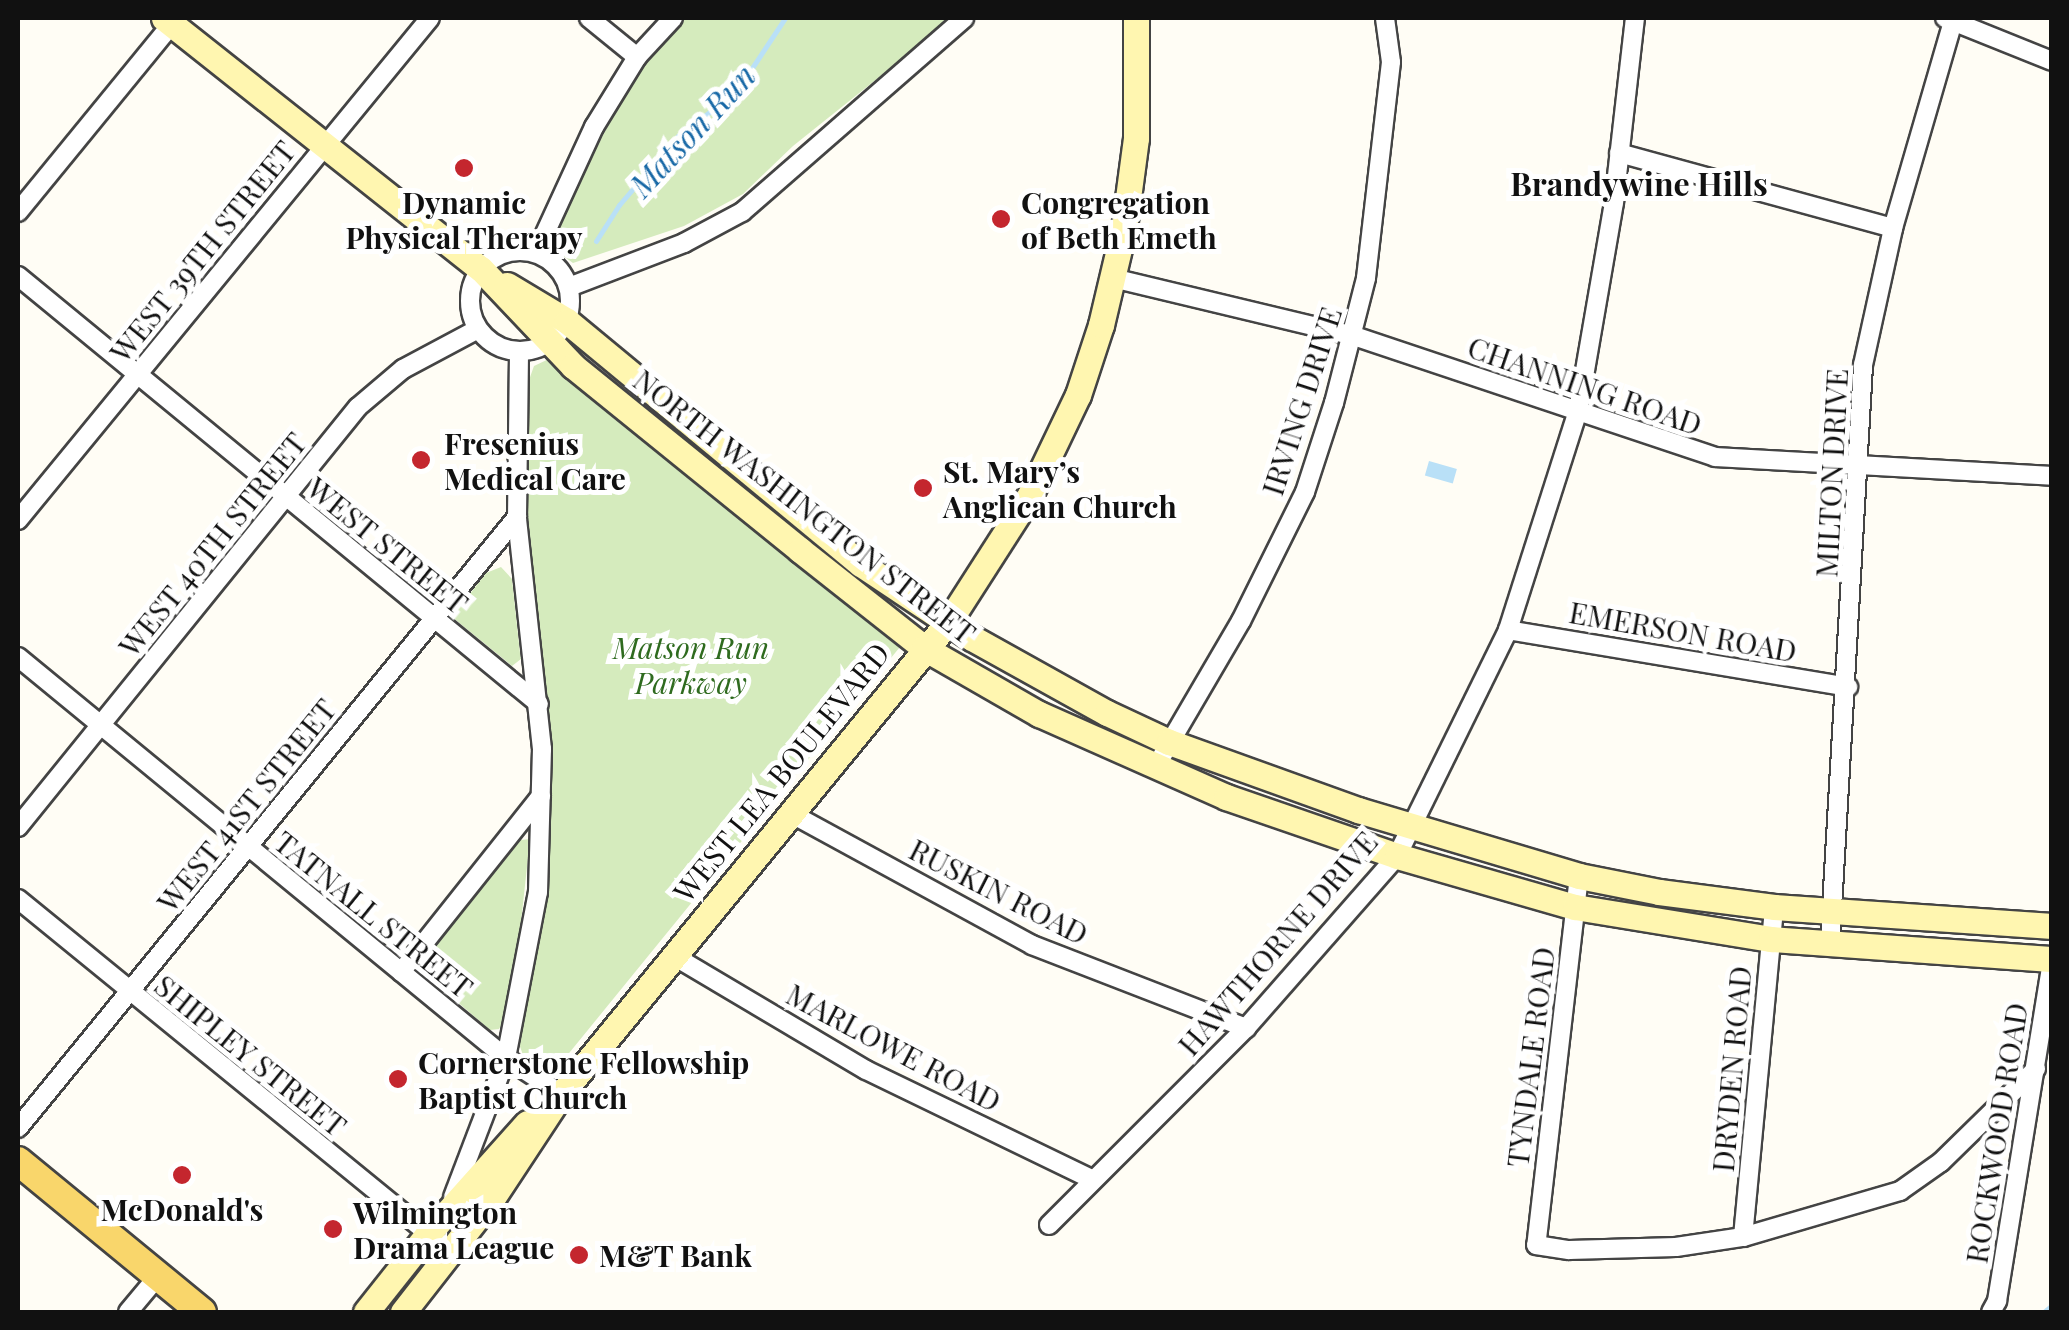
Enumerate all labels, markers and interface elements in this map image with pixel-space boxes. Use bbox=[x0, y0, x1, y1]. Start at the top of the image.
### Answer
water label: Matson Run bbox=[621, 56, 763, 204]
street label: WEST 39TH STREET bbox=[102, 133, 302, 369]
marker: Dynamic Physical Therapy bbox=[453, 157, 475, 179]
district label: Brandywine Hills bbox=[1510, 164, 1768, 202]
place label: Dynamic Physical Therapy bbox=[345, 184, 583, 254]
place label: Congregation of Beth Emeth bbox=[1021, 184, 1217, 254]
marker: Congregation of Beth Emeth bbox=[990, 208, 1012, 230]
street label: IRVING DRIVE bbox=[1254, 302, 1348, 500]
street label: CHANNING ROAD bbox=[1463, 328, 1707, 442]
street label: NORTH WASHINGTON STREET bbox=[626, 361, 984, 651]
street label: MILTON DRIVE bbox=[1808, 368, 1854, 578]
street label: WEST 40TH STREET bbox=[110, 424, 314, 664]
place label: Fresenius Medical Care bbox=[444, 425, 626, 496]
marker: Fresenius Medical Care bbox=[408, 447, 434, 473]
place label: St. Mary’s Anglican Church bbox=[943, 453, 1177, 524]
street label: WEST STREET bbox=[300, 469, 476, 621]
marker: St. Mary’s Anglican Church bbox=[912, 477, 934, 499]
street label: EMERSON ROAD bbox=[1567, 593, 1799, 669]
park label: Matson Run Parkway bbox=[613, 629, 769, 700]
street label: WEST LEA BOULEVARD bbox=[665, 635, 897, 909]
street label: WEST 41ST STREET bbox=[149, 691, 343, 919]
street label: TATNALL STREET bbox=[268, 823, 480, 1005]
street label: HAWTHORNE DRIVE bbox=[1170, 824, 1384, 1062]
street label: RUSKIN ROAD bbox=[904, 831, 1094, 951]
street label: TYNDALE ROAD bbox=[1499, 945, 1561, 1169]
street label: DRYDEN ROAD bbox=[1704, 964, 1758, 1174]
street label: SHIPLEY STREET bbox=[148, 966, 354, 1144]
street label: MARLOWE ROAD bbox=[781, 975, 1007, 1119]
street label: ROCKWOOD ROAD bbox=[1958, 1000, 2034, 1266]
place label: Cornerstone Fellowship Baptist Church bbox=[418, 1044, 749, 1114]
marker: Cornerstone Fellowship Baptist Church bbox=[387, 1068, 409, 1090]
marker: McDonald's bbox=[171, 1164, 193, 1186]
place label: McDonald's bbox=[101, 1191, 263, 1227]
place label: Wilmington Drama League bbox=[353, 1194, 554, 1264]
marker: Wilmington Drama League bbox=[322, 1218, 344, 1240]
place label: M&T Bank bbox=[599, 1237, 752, 1273]
marker: M&T Bank bbox=[568, 1244, 590, 1266]

